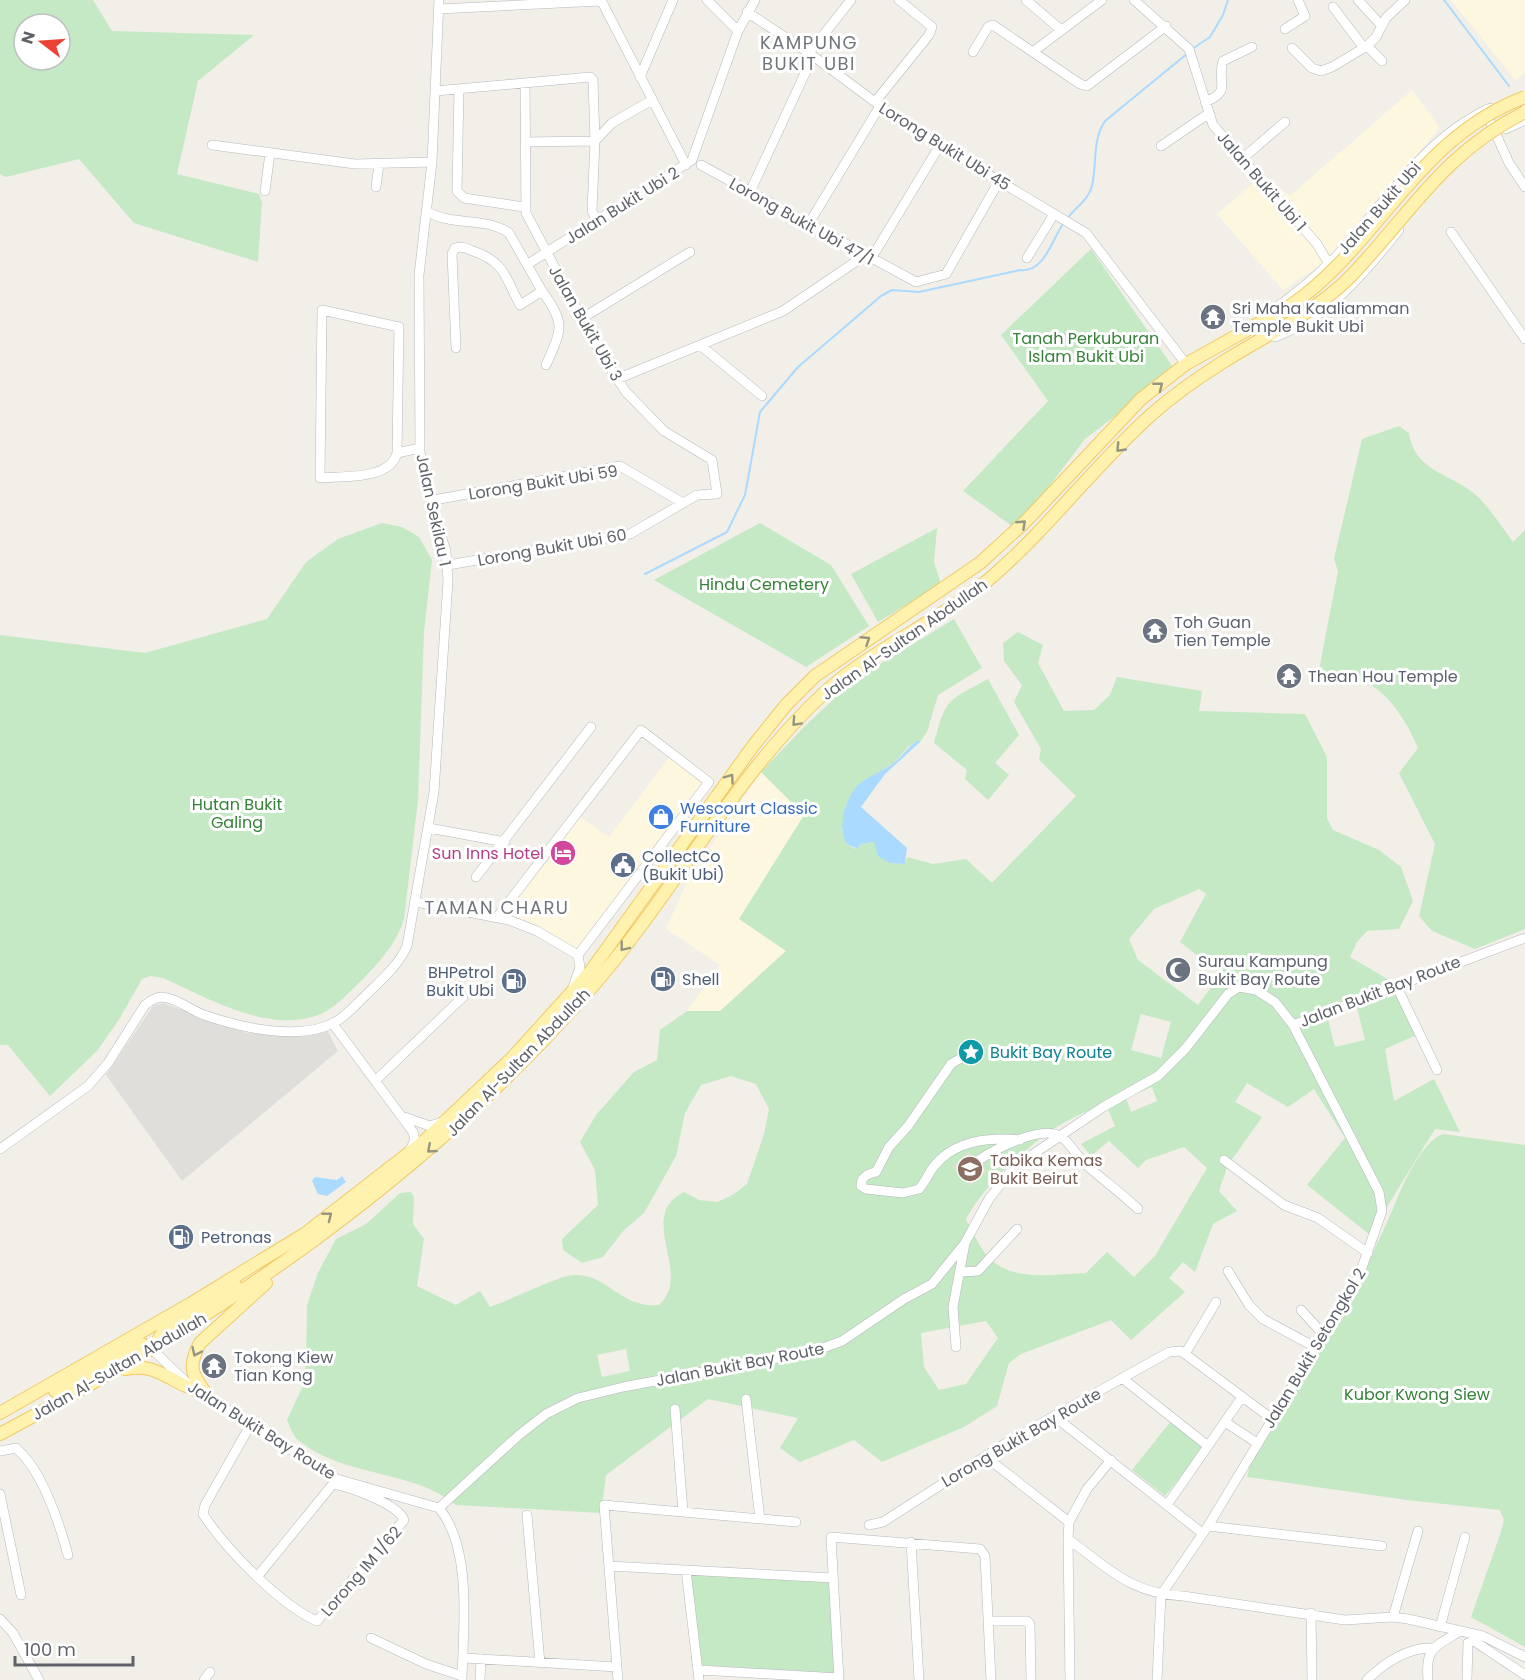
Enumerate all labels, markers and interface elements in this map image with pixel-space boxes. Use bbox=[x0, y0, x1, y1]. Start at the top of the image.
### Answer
north arrow bbox=[12, 12, 72, 72]
text: N bbox=[15, 29, 41, 47]
district label: KAMPUNG BUKIT UBI bbox=[760, 30, 858, 76]
street label: Lorong Bukit Ubi 45 bbox=[875, 97, 1015, 196]
street label: Jalan Bukit Ubi 1 bbox=[1212, 126, 1312, 236]
street label: Jalan Bukit Ubi bbox=[1333, 157, 1426, 260]
street label: Jalan Bukit Ubi 2 bbox=[561, 161, 683, 250]
street label: Lorong Bukit Ubi 47/1 bbox=[725, 172, 878, 271]
street label: Jalan Bukit Ubi 3 bbox=[543, 261, 628, 385]
place label: Sri Maha Kaaliamman Temple Bukit Ubi bbox=[1232, 297, 1409, 338]
temple icon: Sri Maha Kaaliamman Temple Bukit Ubi bbox=[1198, 302, 1228, 332]
park label: Tanah Perkuburan Islam Bukit Ubi bbox=[1013, 327, 1159, 368]
one-way arrow bbox=[1152, 382, 1163, 393]
one-way arrow bbox=[1116, 440, 1127, 451]
street label: Jalan Sekilau 1 bbox=[410, 452, 457, 568]
street label: Lorong Bukit Ubi 59 bbox=[467, 459, 619, 506]
one-way arrow bbox=[1015, 520, 1025, 531]
street label: Lorong Bukit Ubi 60 bbox=[476, 523, 628, 572]
park label: Hindu Cemetery bbox=[699, 573, 829, 596]
street label: Jalan Al-Sultan Abdullah bbox=[816, 573, 992, 706]
place label: Toh Guan Tien Temple bbox=[1174, 611, 1271, 652]
temple icon: Toh Guan Tien Temple bbox=[1140, 616, 1170, 646]
one-way arrow bbox=[860, 636, 870, 648]
temple icon: Thean Hou Temple bbox=[1274, 661, 1304, 691]
place label: Thean Hou Temple bbox=[1308, 665, 1458, 688]
one-way arrow bbox=[792, 715, 803, 725]
one-way arrow bbox=[723, 773, 734, 784]
park label: Hutan Bukit Galing bbox=[192, 793, 282, 834]
place label: Wescourt Classic Furniture bbox=[680, 797, 818, 838]
shop icon: Wescourt Classic Furniture bbox=[646, 802, 676, 832]
hotel icon: Sun Inns Hotel bbox=[548, 838, 578, 868]
place label: Sun Inns Hotel bbox=[432, 842, 544, 865]
place label: CollectCo (Bukit Ubi) bbox=[642, 845, 724, 886]
public building icon: CollectCo (Bukit Ubi) bbox=[608, 850, 638, 880]
district label: TAMAN CHARU bbox=[424, 895, 570, 920]
one-way arrow bbox=[620, 941, 631, 952]
place label: Surau Kampung Bukit Bay Route bbox=[1198, 950, 1328, 991]
street label: Jalan Bukit Bay Route bbox=[1296, 950, 1464, 1033]
mosque icon: Surau Kampung Bukit Bay Route bbox=[1163, 955, 1193, 985]
place label: BHPetrol Bukit Ubi bbox=[426, 961, 494, 1002]
fuel station icon: Shell bbox=[648, 964, 678, 994]
fuel station icon: BHPetrol Bukit Ubi bbox=[499, 966, 529, 996]
place label: Shell bbox=[682, 968, 719, 991]
street label: Jalan Al-Sultan Abdullah bbox=[441, 983, 596, 1142]
place icon: Bukit Bay Route bbox=[956, 1037, 986, 1067]
place label: Bukit Bay Route bbox=[990, 1041, 1112, 1064]
one-way arrow bbox=[427, 1142, 438, 1153]
place label: Tabika Kemas Bukit Beirut bbox=[990, 1149, 1103, 1190]
school or university icon: Tabika Kemas Bukit Beirut bbox=[955, 1154, 985, 1184]
one-way arrow bbox=[321, 1212, 332, 1223]
fuel station icon: Petronas bbox=[166, 1222, 196, 1252]
place label: Petronas bbox=[201, 1226, 272, 1249]
street label: Jalan Bukit Setongkol 2 bbox=[1257, 1264, 1371, 1433]
street label: Jalan Al-Sultan Abdullah bbox=[28, 1307, 211, 1426]
street label: Jalan Bukit Bay Route bbox=[654, 1337, 826, 1392]
one-way arrow bbox=[192, 1345, 204, 1356]
place label: Tokong Kiew Tian Kong bbox=[234, 1346, 333, 1387]
temple icon: Tokong Kiew Tian Kong bbox=[199, 1351, 229, 1381]
street label: Jalan Bukit Bay Route bbox=[183, 1375, 340, 1485]
street label: Lorong Bukit Bay Route bbox=[937, 1382, 1105, 1493]
park label: Kubor Kwong Siew bbox=[1344, 1383, 1490, 1406]
street label: Lorong IM 1/62 bbox=[316, 1521, 407, 1621]
scale bar bbox=[15, 1629, 134, 1667]
text: 100 m bbox=[24, 1637, 76, 1662]

